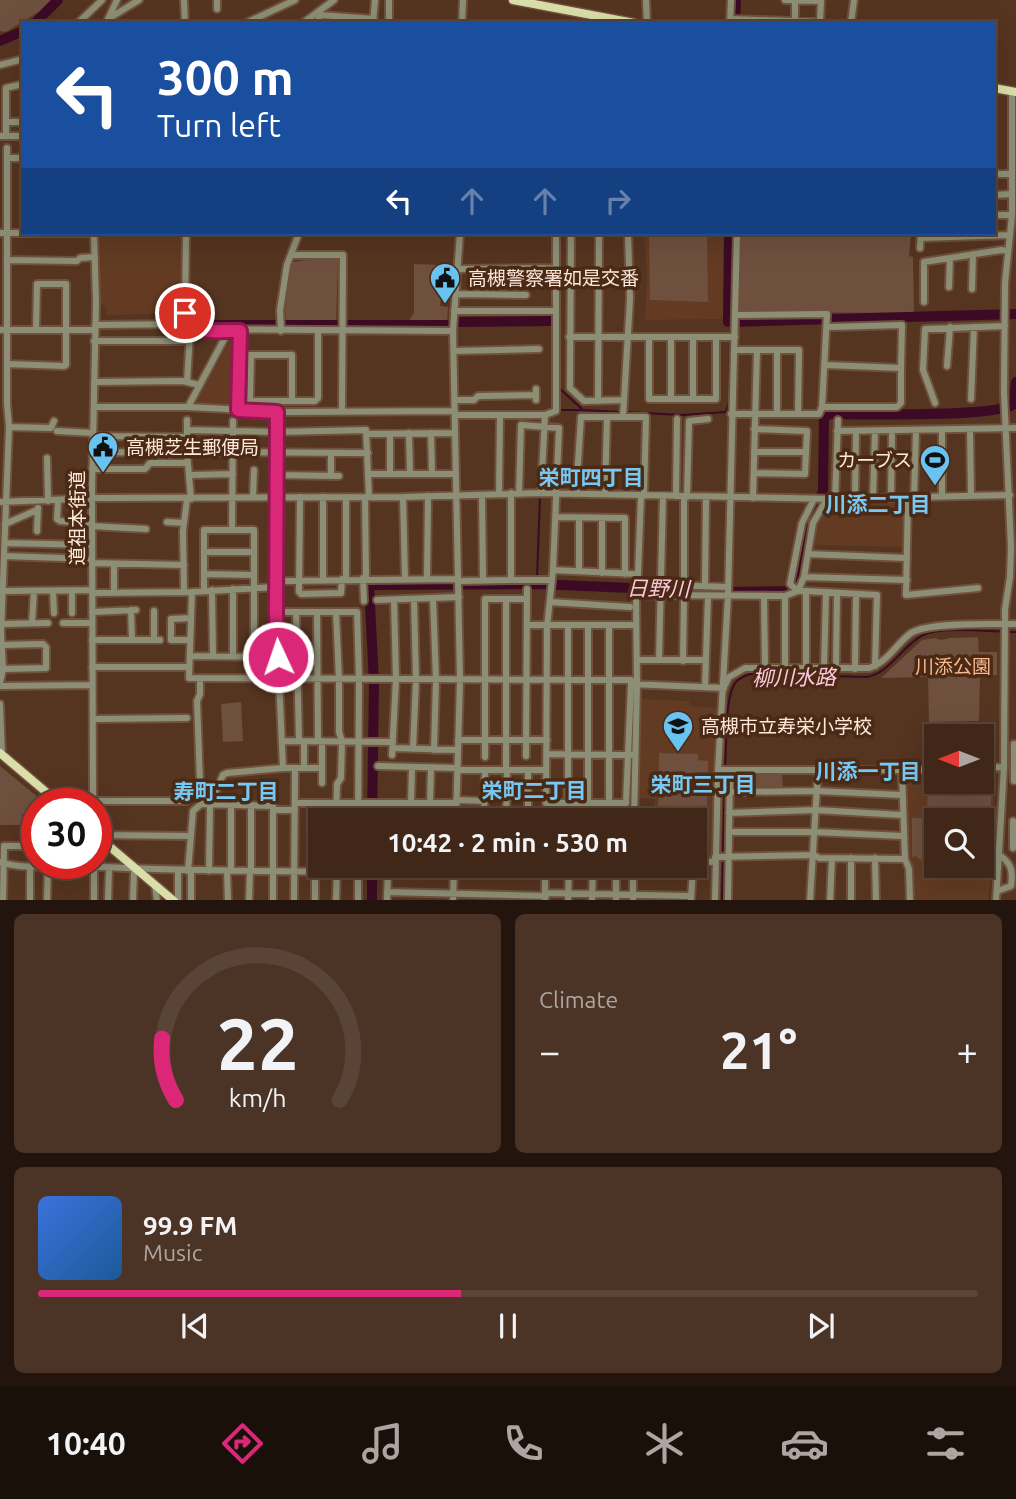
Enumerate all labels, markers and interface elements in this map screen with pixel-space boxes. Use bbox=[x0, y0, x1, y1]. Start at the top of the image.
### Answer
icon: left bbox=[42, 49, 133, 140]
text: 300 m bbox=[157, 49, 294, 104]
text: Turn left bbox=[157, 107, 281, 143]
icon: left bbox=[380, 182, 418, 220]
icon: ahead bbox=[453, 182, 491, 220]
icon: ahead bbox=[526, 182, 564, 220]
icon: right bbox=[599, 182, 637, 220]
public building icon: 高槻警察署如是交番 bbox=[428, 261, 462, 305]
place label: 高槻警察署如是交番 bbox=[468, 267, 639, 289]
pin bbox=[155, 283, 215, 343]
icon: arrive bbox=[166, 294, 204, 332]
public building icon: 高槻芝生郵便局 bbox=[86, 430, 120, 474]
place label: 高槻芝生郵便局 bbox=[126, 436, 259, 458]
sports icon: カーブス bbox=[918, 443, 952, 487]
place label: カーブス bbox=[837, 449, 912, 471]
district label: 栄町四丁目 bbox=[539, 465, 644, 489]
street label: 道祖本街道 bbox=[66, 470, 88, 566]
district label: 川添二丁目 bbox=[826, 492, 931, 516]
water label: 日野川 bbox=[626, 575, 692, 601]
position arrow bbox=[241, 620, 315, 694]
park label: 川添公園 bbox=[915, 655, 991, 677]
water label: 柳川水路 bbox=[752, 664, 838, 690]
school or university icon: 高槻市立寿栄小学校 bbox=[661, 709, 695, 753]
place label: 高槻市立寿栄小学校 bbox=[701, 715, 872, 737]
north arrow bbox=[924, 724, 994, 794]
map controls bbox=[924, 724, 994, 878]
district label: 川添一丁目 bbox=[816, 759, 921, 783]
district label: 栄町三丁目 bbox=[651, 772, 756, 796]
district label: 栄町二丁目 bbox=[482, 778, 587, 802]
district label: 寿町二丁目 bbox=[174, 779, 279, 803]
speed limit sign: 30 bbox=[21, 788, 112, 879]
button: search bbox=[924, 808, 994, 878]
text: 10:42 · 2 min · 530 m bbox=[387, 828, 628, 857]
text: Climate bbox=[539, 987, 618, 1012]
text: 22 bbox=[216, 1002, 299, 1084]
text: 21° bbox=[720, 1021, 797, 1079]
text: − bbox=[539, 1030, 560, 1072]
text: + bbox=[957, 1030, 978, 1072]
text: km/h bbox=[229, 1083, 286, 1111]
text: 99.9 FM bbox=[143, 1211, 237, 1240]
text: Music bbox=[143, 1240, 202, 1265]
icon: previous bbox=[176, 1307, 214, 1345]
icon: pause bbox=[489, 1307, 527, 1345]
icon: next bbox=[802, 1307, 840, 1345]
icon: directions bbox=[218, 1419, 267, 1468]
icon: music bbox=[358, 1419, 407, 1468]
icon: phone bbox=[499, 1419, 548, 1468]
icon: climate bbox=[640, 1419, 689, 1468]
icon: car bbox=[780, 1419, 829, 1468]
icon: filters bbox=[921, 1419, 970, 1468]
text: 10:40 bbox=[46, 1425, 126, 1461]

